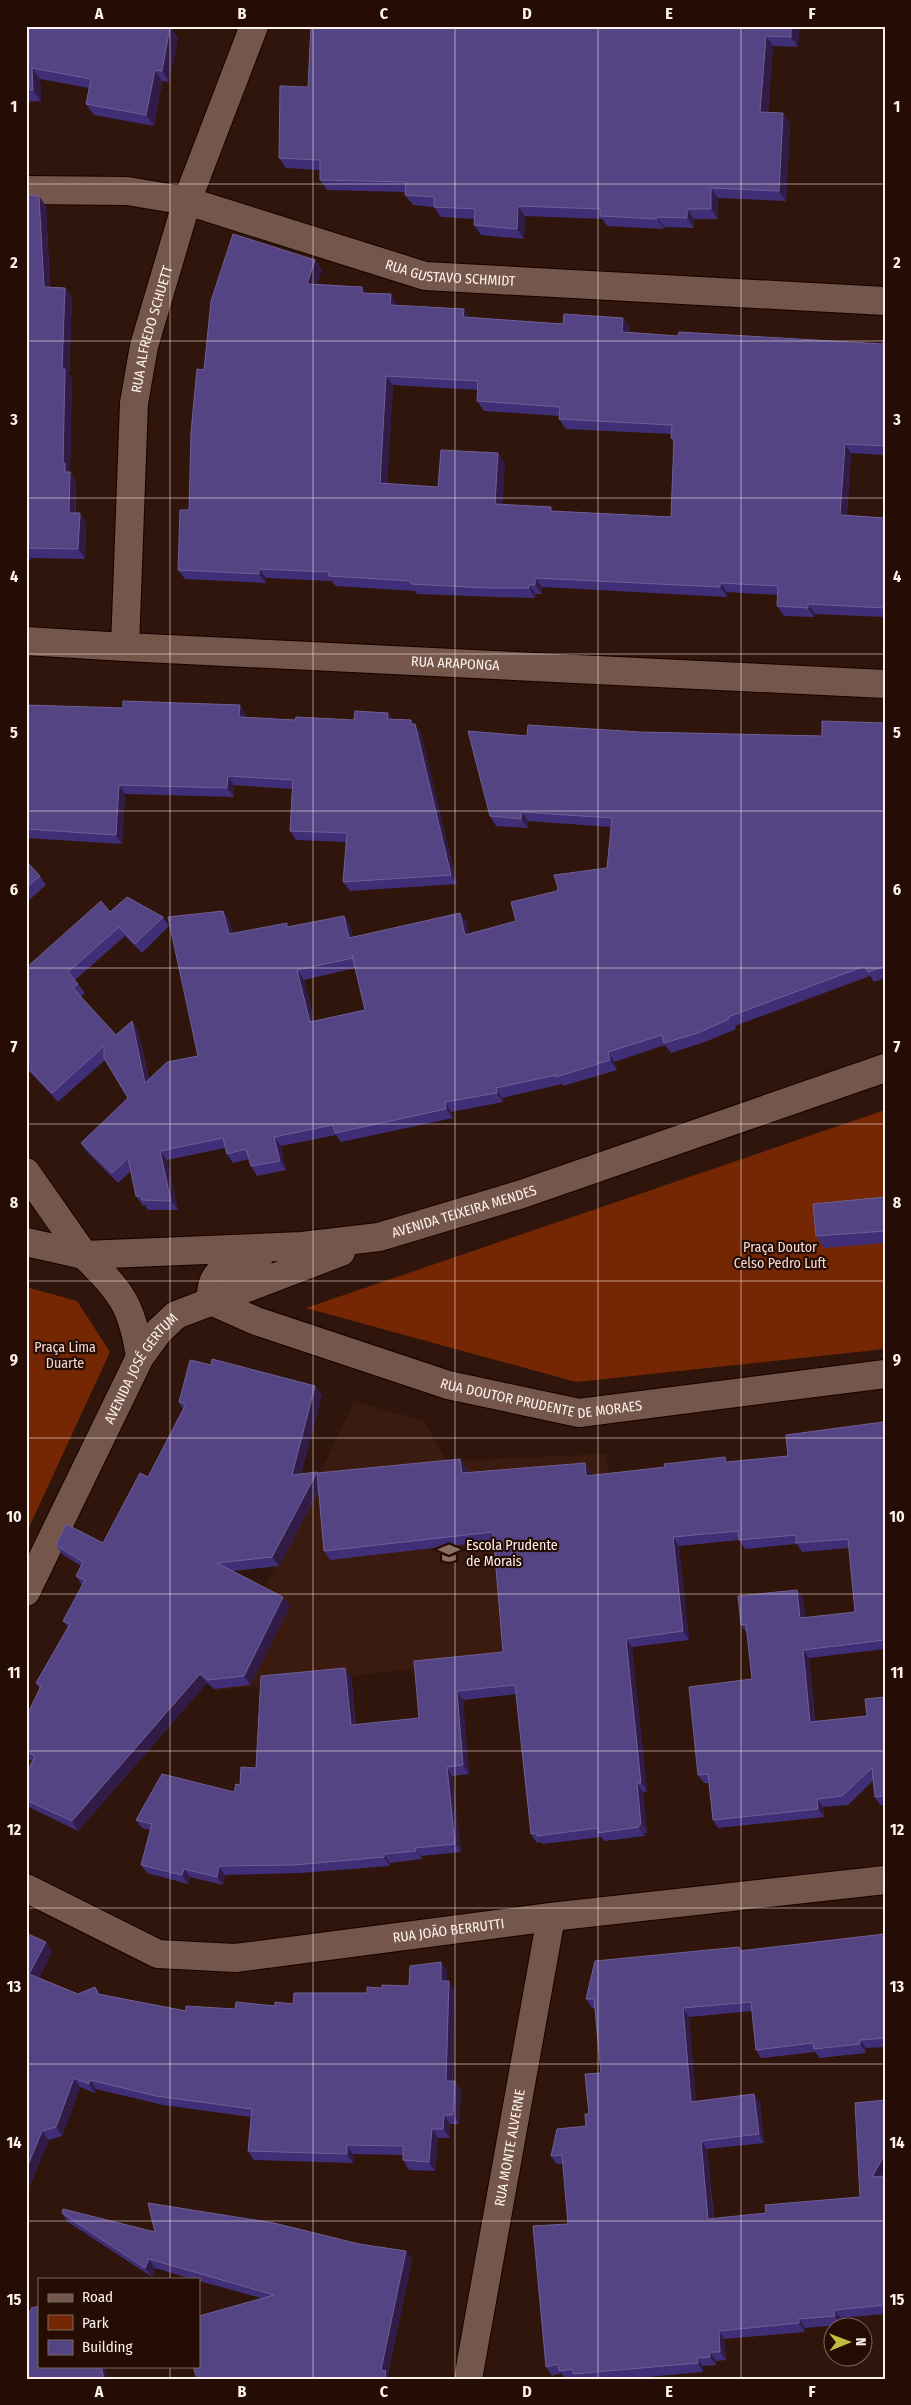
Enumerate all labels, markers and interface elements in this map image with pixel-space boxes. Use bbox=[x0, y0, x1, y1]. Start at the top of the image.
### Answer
text: A bbox=[94, 4, 104, 23]
text: B bbox=[238, 4, 247, 23]
text: C bbox=[380, 4, 389, 23]
text: D bbox=[522, 4, 532, 23]
text: E bbox=[665, 4, 673, 23]
text: F bbox=[808, 4, 816, 23]
text: 1 bbox=[11, 97, 17, 116]
text: 1 bbox=[894, 97, 900, 116]
text: 2 bbox=[9, 253, 18, 272]
text: 2 bbox=[892, 253, 901, 272]
street label: RUA GUSTAVO SCHMIDT bbox=[383, 256, 516, 290]
street label: RUA ALFREDO SCHUETT bbox=[128, 263, 176, 394]
text: 3 bbox=[9, 410, 18, 429]
text: 3 bbox=[892, 410, 901, 429]
text: 4 bbox=[10, 567, 18, 586]
text: 4 bbox=[893, 567, 901, 586]
street label: RUA ARAPONGA bbox=[411, 653, 501, 674]
text: 5 bbox=[10, 723, 18, 742]
text: 5 bbox=[893, 723, 901, 742]
text: 6 bbox=[10, 880, 18, 899]
text: 6 bbox=[893, 880, 901, 899]
text: 7 bbox=[11, 1037, 18, 1056]
text: 7 bbox=[894, 1037, 901, 1056]
street label: AVENIDA TEIXEIRA MENDES bbox=[390, 1182, 539, 1242]
text: 8 bbox=[10, 1193, 19, 1212]
text: 8 bbox=[893, 1193, 902, 1212]
park label: Praça Doutor Celso Pedro Luft bbox=[734, 1239, 827, 1272]
street label: AVENIDA JOSÉ GERTUM bbox=[101, 1310, 182, 1427]
park label: Praça Lima Duarte bbox=[34, 1339, 96, 1372]
text: 9 bbox=[10, 1350, 18, 1369]
text: 9 bbox=[893, 1350, 901, 1369]
street label: RUA DOUTOR PRUDENTE DE MORAES bbox=[438, 1375, 643, 1422]
text: 10 bbox=[6, 1507, 22, 1526]
text: 10 bbox=[889, 1507, 905, 1526]
place label: Escola Prudente de Morais bbox=[466, 1537, 558, 1570]
school or university icon: Escola Prudente de Morais bbox=[436, 1540, 462, 1566]
text: 11 bbox=[7, 1663, 21, 1682]
text: 11 bbox=[890, 1663, 904, 1682]
text: 12 bbox=[7, 1820, 22, 1839]
text: 12 bbox=[890, 1820, 905, 1839]
street label: RUA JOÃO BERRUTTI bbox=[392, 1915, 505, 1946]
text: 13 bbox=[7, 1977, 22, 1996]
text: 13 bbox=[890, 1977, 905, 1996]
street label: RUA MONTE ALVERNE bbox=[491, 2087, 529, 2208]
text: 14 bbox=[7, 2133, 22, 2152]
text: 14 bbox=[890, 2133, 905, 2152]
legend bbox=[38, 2278, 200, 2368]
text: Road bbox=[82, 2288, 113, 2306]
text: 15 bbox=[7, 2290, 21, 2309]
text: 15 bbox=[890, 2290, 904, 2309]
text: Park bbox=[82, 2314, 109, 2332]
north arrow bbox=[824, 2318, 874, 2368]
text: N bbox=[852, 2337, 869, 2346]
text: Building bbox=[82, 2338, 133, 2356]
text: A bbox=[94, 2382, 104, 2401]
text: B bbox=[238, 2382, 247, 2401]
text: C bbox=[380, 2382, 389, 2401]
text: D bbox=[522, 2382, 532, 2401]
text: E bbox=[665, 2382, 673, 2401]
text: F bbox=[808, 2382, 816, 2401]

